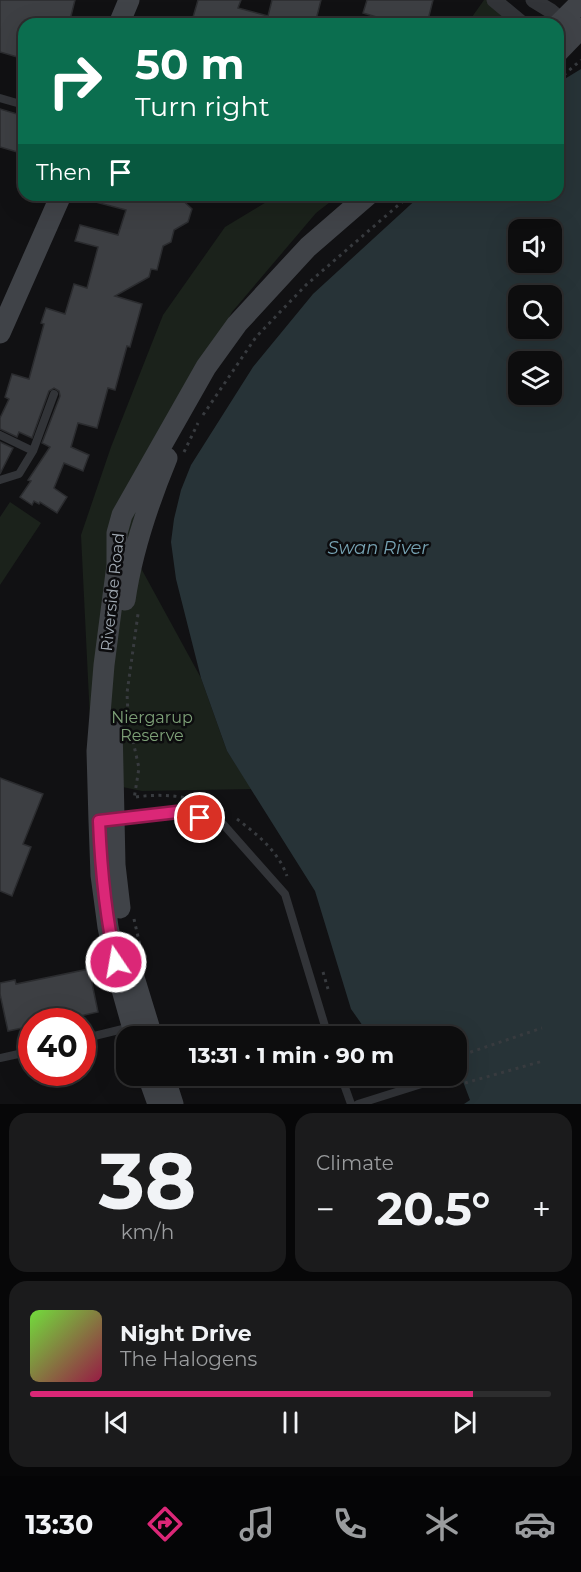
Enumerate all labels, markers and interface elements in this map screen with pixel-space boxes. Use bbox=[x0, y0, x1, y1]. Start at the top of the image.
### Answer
text: 50 m bbox=[135, 38, 244, 90]
icon: right bbox=[36, 42, 114, 120]
text: Turn right bbox=[135, 90, 270, 123]
icon: arrive bbox=[104, 156, 137, 189]
text: Then bbox=[36, 159, 92, 186]
map controls bbox=[508, 219, 562, 405]
button: sound bbox=[508, 219, 562, 273]
button: search bbox=[508, 285, 562, 339]
button: layers bbox=[508, 351, 562, 405]
street label: Riverside Road bbox=[97, 532, 128, 652]
water label: Swan River bbox=[328, 537, 429, 559]
park label: Niergarup Reserve bbox=[111, 708, 193, 745]
pin bbox=[174, 792, 225, 843]
icon: arrive bbox=[183, 801, 216, 834]
position arrow bbox=[84, 930, 148, 994]
speed limit sign: 40 bbox=[18, 1008, 96, 1086]
text: 13:31 · 1 min · 90 m bbox=[189, 1042, 394, 1069]
text: 38 bbox=[99, 1133, 196, 1229]
text: Climate bbox=[316, 1151, 394, 1175]
text: 20.5° bbox=[377, 1181, 490, 1236]
text: − bbox=[316, 1189, 335, 1229]
text: + bbox=[532, 1189, 551, 1229]
text: km/h bbox=[121, 1220, 174, 1244]
text: Night Drive bbox=[120, 1320, 252, 1347]
text: The Halogens bbox=[120, 1347, 257, 1371]
icon: previous bbox=[100, 1406, 133, 1439]
icon: pause bbox=[274, 1406, 307, 1439]
icon: next bbox=[448, 1406, 481, 1439]
icon: directions bbox=[144, 1503, 186, 1545]
icon: music bbox=[236, 1503, 278, 1545]
icon: phone bbox=[329, 1503, 371, 1545]
icon: climate bbox=[421, 1503, 463, 1545]
icon: car bbox=[514, 1503, 556, 1545]
text: 13:30 bbox=[25, 1508, 93, 1541]

